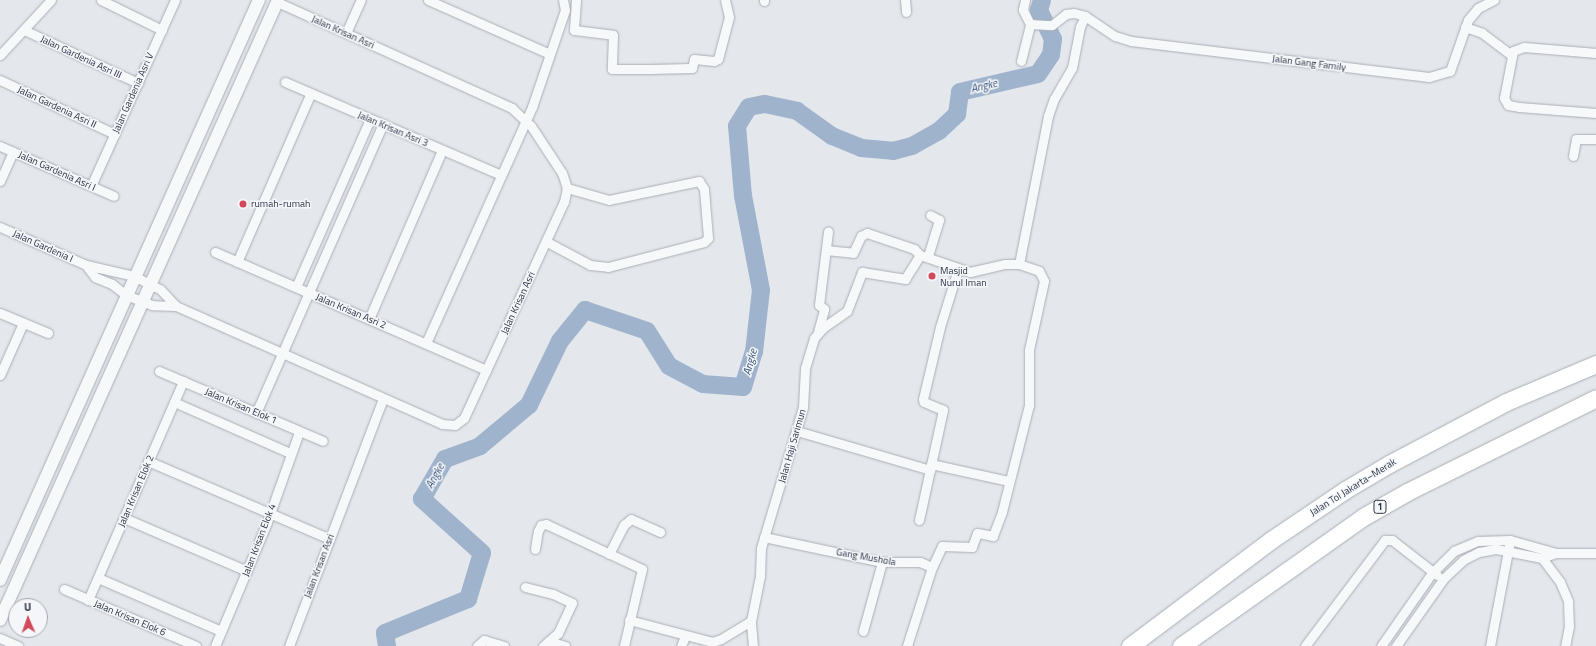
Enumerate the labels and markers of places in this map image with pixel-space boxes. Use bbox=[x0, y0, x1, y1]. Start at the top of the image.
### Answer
place label: rumah-rumah bbox=[251, 198, 310, 210]
marker: rumah-rumah bbox=[238, 199, 248, 209]
place label: Masjid Nurul Iman bbox=[940, 264, 987, 288]
marker: Masjid Nurul Iman bbox=[927, 271, 937, 281]

